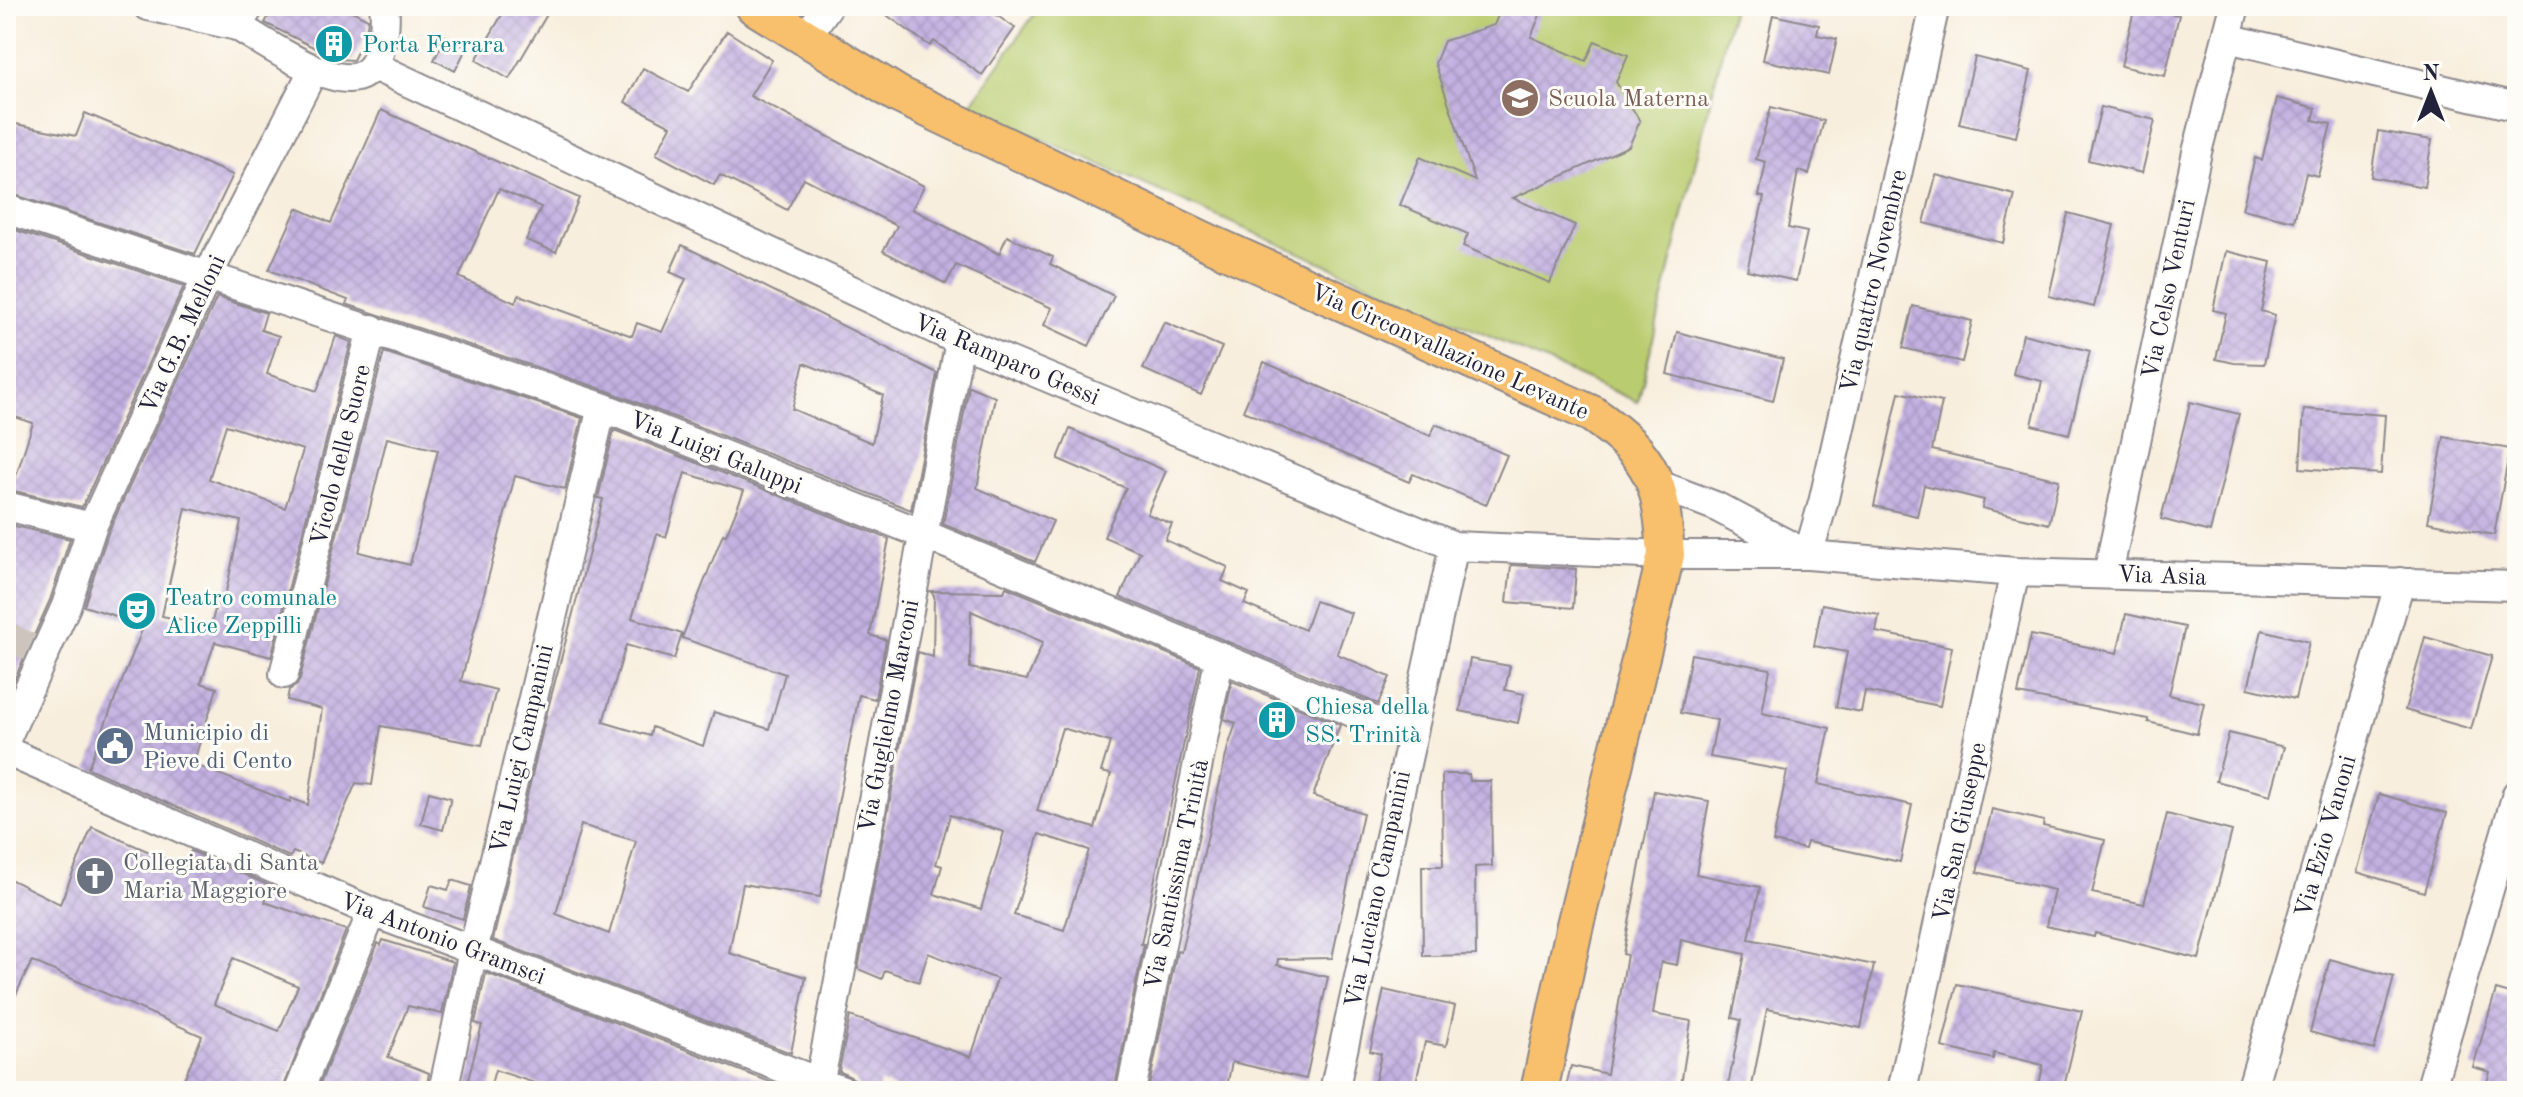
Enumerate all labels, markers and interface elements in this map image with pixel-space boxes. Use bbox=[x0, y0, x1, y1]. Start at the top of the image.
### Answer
building icon: Porta Ferrara bbox=[313, 23, 355, 65]
place label: Porta Ferrara bbox=[362, 34, 505, 58]
north arrow bbox=[2391, 52, 2471, 132]
text: N bbox=[2423, 63, 2440, 85]
school or university icon: Scuola Materna bbox=[1499, 77, 1541, 119]
place label: Scuola Materna bbox=[1548, 88, 1709, 112]
street label: Via quattro Novembre bbox=[1838, 167, 1912, 396]
street label: Via Celso Venturi bbox=[2139, 197, 2201, 381]
street label: Via G.B. Melloni bbox=[137, 252, 231, 418]
street label: Via Circonvallazione Levante bbox=[1306, 280, 1592, 425]
street label: Via Ramparo Gessi bbox=[910, 311, 1103, 411]
street label: Vicolo delle Suore bbox=[308, 362, 376, 549]
street label: Via Luigi Galuppi bbox=[626, 408, 805, 499]
street label: Via Asia bbox=[2117, 563, 2207, 591]
place label: Teatro comunale Alice Zeppilli bbox=[165, 587, 337, 639]
theatre icon: Teatro comunale Alice Zeppilli bbox=[116, 590, 158, 632]
street label: Via Guglielmo Marconi bbox=[856, 598, 924, 835]
street label: Via Luigi Campanini bbox=[487, 642, 559, 857]
place label: Chiesa della SS. Trinità bbox=[1305, 696, 1429, 748]
building icon: Chiesa della SS. Trinità bbox=[1256, 699, 1298, 741]
place label: Municipio di Pieve di Cento bbox=[143, 722, 292, 774]
public building icon: Municipio di Pieve di Cento bbox=[94, 725, 136, 767]
street label: Via San Giuseppe bbox=[1930, 740, 1992, 924]
street label: Via Ezio Vanoni bbox=[2292, 753, 2362, 920]
street label: Via Santissima Trinità bbox=[1142, 757, 1214, 992]
street label: Via Luciano Campanini bbox=[1342, 769, 1416, 1010]
place label: Collegiata di Santa Maria Maggiore bbox=[123, 852, 319, 904]
church icon: Collegiata di Santa Maria Maggiore bbox=[74, 855, 116, 897]
street label: Via Antonio Gramsci bbox=[336, 890, 548, 990]

